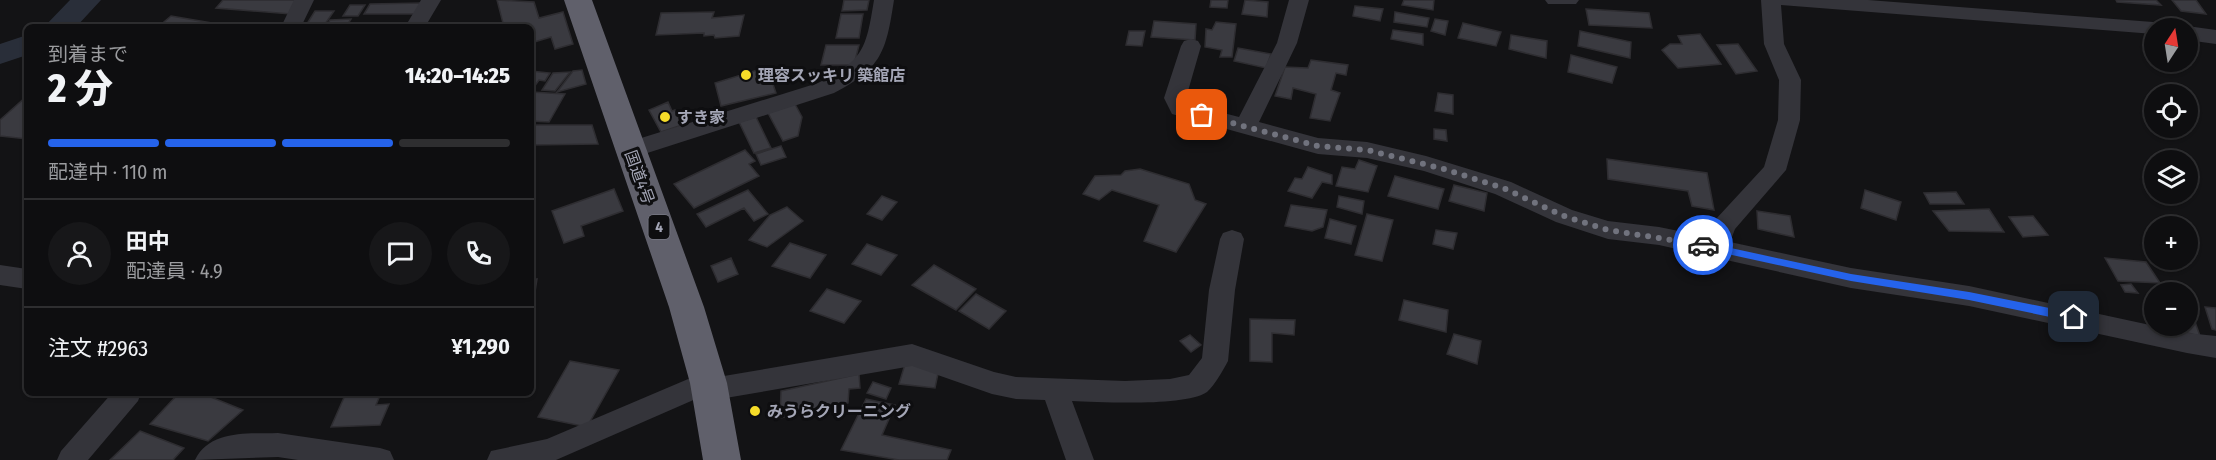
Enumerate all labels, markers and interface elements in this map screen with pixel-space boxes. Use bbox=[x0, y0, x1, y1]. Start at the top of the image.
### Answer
north arrow bbox=[2144, 18, 2198, 72]
map controls bbox=[2144, 18, 2198, 336]
text: 到着まで bbox=[48, 42, 128, 66]
text: 14:20–14:25 bbox=[405, 62, 510, 89]
text: 2 分 bbox=[48, 66, 113, 112]
place label: 理容スッキリ 築館店 bbox=[758, 66, 905, 85]
marker: 理容スッキリ 築館店 bbox=[739, 68, 753, 82]
button: locate bbox=[2144, 84, 2198, 138]
pin bbox=[1176, 89, 1227, 140]
icon: bag bbox=[1185, 98, 1218, 131]
place label: すき家 bbox=[677, 108, 725, 127]
marker: すき家 bbox=[658, 110, 672, 124]
street label: 国道4号 bbox=[621, 148, 658, 207]
button: layers bbox=[2144, 150, 2198, 204]
text: 配達中 · 110 m bbox=[48, 160, 167, 184]
road number: 4 bbox=[648, 215, 670, 239]
courier bbox=[1673, 215, 1733, 275]
button: + bbox=[2144, 216, 2198, 270]
button: person bbox=[48, 222, 111, 285]
button: chat bbox=[369, 222, 432, 285]
button: phone bbox=[447, 222, 510, 285]
text: 田中 bbox=[126, 228, 170, 255]
icon: car bbox=[1687, 229, 1720, 262]
text: 配達員 · 4.9 bbox=[126, 259, 223, 283]
button: − bbox=[2144, 282, 2198, 336]
pin bbox=[2048, 291, 2099, 342]
icon: home bbox=[2057, 300, 2090, 333]
text: ¥1,290 bbox=[452, 333, 510, 360]
text: 注文 #2963 bbox=[48, 335, 148, 362]
place label: みうらクリーニング bbox=[767, 402, 911, 421]
marker: みうらクリーニング bbox=[748, 404, 762, 418]

